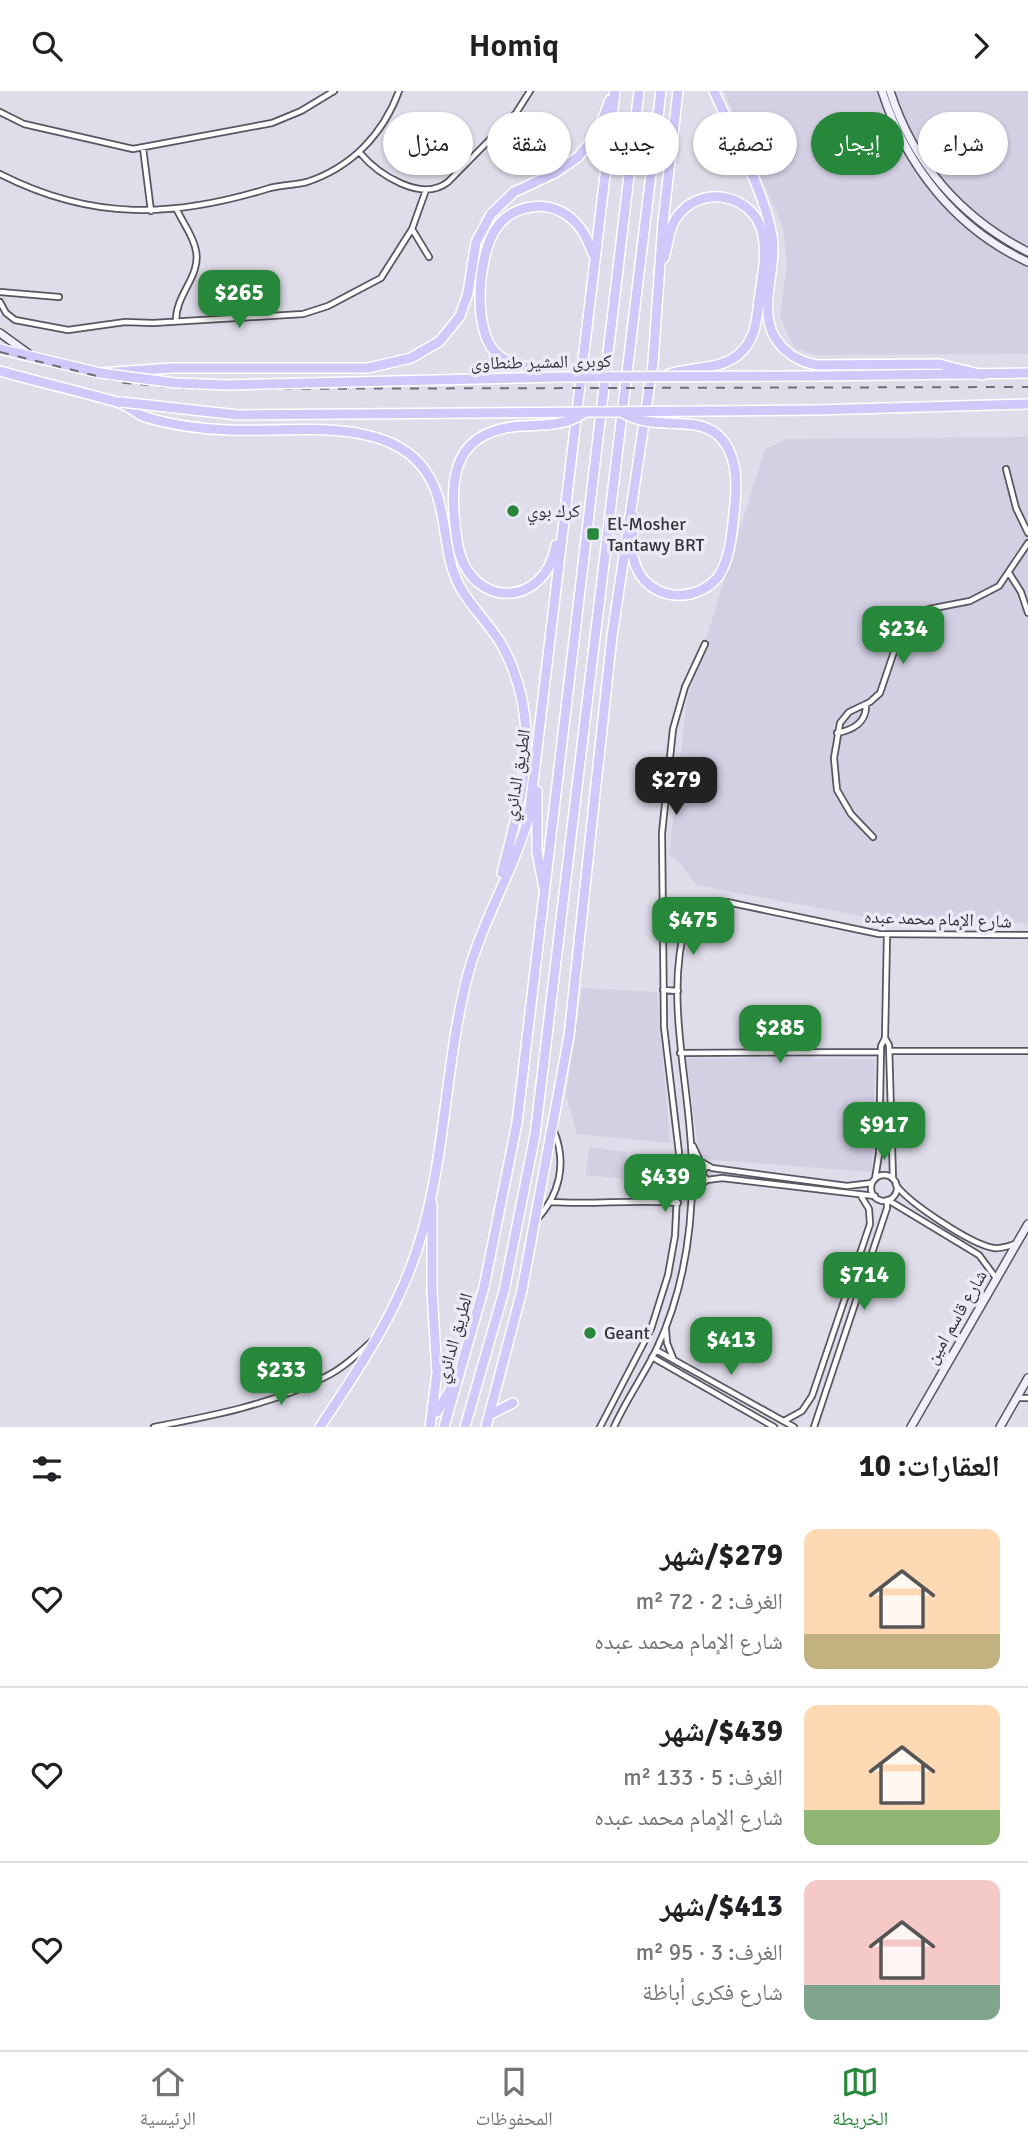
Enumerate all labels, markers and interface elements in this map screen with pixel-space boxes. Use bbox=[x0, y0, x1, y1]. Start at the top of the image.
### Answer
text: Homiq bbox=[469, 26, 559, 65]
icon: search bbox=[28, 27, 66, 65]
icon: forward bbox=[962, 27, 1000, 65]
chip: منزل bbox=[383, 112, 473, 175]
chip: شقة bbox=[487, 112, 571, 175]
chip: جديد bbox=[585, 112, 679, 175]
chip: تصفية bbox=[693, 112, 797, 175]
chip: إيجار bbox=[811, 112, 904, 175]
chip: شراء bbox=[918, 112, 1008, 175]
pin: $265 bbox=[198, 271, 280, 330]
text: $265 bbox=[214, 278, 264, 307]
street label: كوبرى المشير طنطاوى bbox=[470, 350, 612, 374]
place label: كرك بوي bbox=[527, 500, 581, 526]
marker: كرك بوي bbox=[505, 503, 521, 519]
place label: El-Mosher Tantawy BRT bbox=[607, 513, 705, 556]
marker: El-Mosher Tantawy BRT bbox=[585, 526, 601, 542]
pin: $234 bbox=[862, 607, 944, 666]
text: $234 bbox=[878, 614, 928, 643]
street label: الطريق الدائري bbox=[499, 728, 539, 823]
pin: $279 bbox=[635, 757, 717, 817]
text: $279 bbox=[651, 765, 701, 794]
pin: $475 bbox=[652, 897, 734, 957]
text: $475 bbox=[668, 905, 718, 934]
street label: شارع الإمام محمد عبده bbox=[864, 905, 1012, 934]
pin: $285 bbox=[739, 1005, 821, 1065]
text: $285 bbox=[755, 1013, 805, 1042]
pin: $917 bbox=[843, 1103, 925, 1162]
text: $917 bbox=[859, 1110, 909, 1139]
pin: $439 bbox=[624, 1155, 706, 1214]
text: $439 bbox=[640, 1162, 690, 1191]
pin: $714 bbox=[823, 1253, 905, 1312]
text: $714 bbox=[839, 1260, 889, 1289]
street label: شارع قاسم امين bbox=[920, 1266, 993, 1369]
street label: الطريق الدائري bbox=[431, 1290, 481, 1387]
pin: $413 bbox=[690, 1317, 772, 1377]
place label: Geant bbox=[604, 1322, 650, 1344]
marker: Geant bbox=[582, 1325, 598, 1341]
text: $413 bbox=[706, 1325, 756, 1354]
pin: $233 bbox=[240, 1347, 322, 1407]
text: $233 bbox=[256, 1355, 306, 1384]
text: العقارات: 10 bbox=[859, 1448, 1000, 1485]
icon: filters bbox=[28, 1450, 66, 1488]
text: $279/شهر bbox=[660, 1537, 783, 1574]
icon: home bbox=[860, 1557, 944, 1641]
icon: heart bbox=[28, 1580, 66, 1618]
text: الغرف: 2 · 72 m² bbox=[636, 1587, 783, 1616]
text: شارع الإمام محمد عبده bbox=[594, 1627, 783, 1656]
text: $439/شهر bbox=[660, 1713, 783, 1750]
icon: home bbox=[860, 1733, 944, 1817]
icon: heart bbox=[28, 1756, 66, 1794]
text: الغرف: 5 · 133 m² bbox=[623, 1763, 783, 1792]
text: شارع الإمام محمد عبده bbox=[594, 1803, 783, 1832]
text: $413/شهر bbox=[660, 1888, 783, 1925]
icon: home bbox=[860, 1908, 944, 1992]
icon: heart bbox=[28, 1931, 66, 1969]
text: الغرف: 3 · 95 m² bbox=[636, 1938, 783, 1967]
text: شارع فكرى أباظة bbox=[642, 1978, 783, 2007]
tab: الرئيسية bbox=[140, 2063, 196, 2137]
tab: المحفوظات bbox=[476, 2063, 553, 2137]
tab: الخريطة bbox=[832, 2063, 888, 2137]

